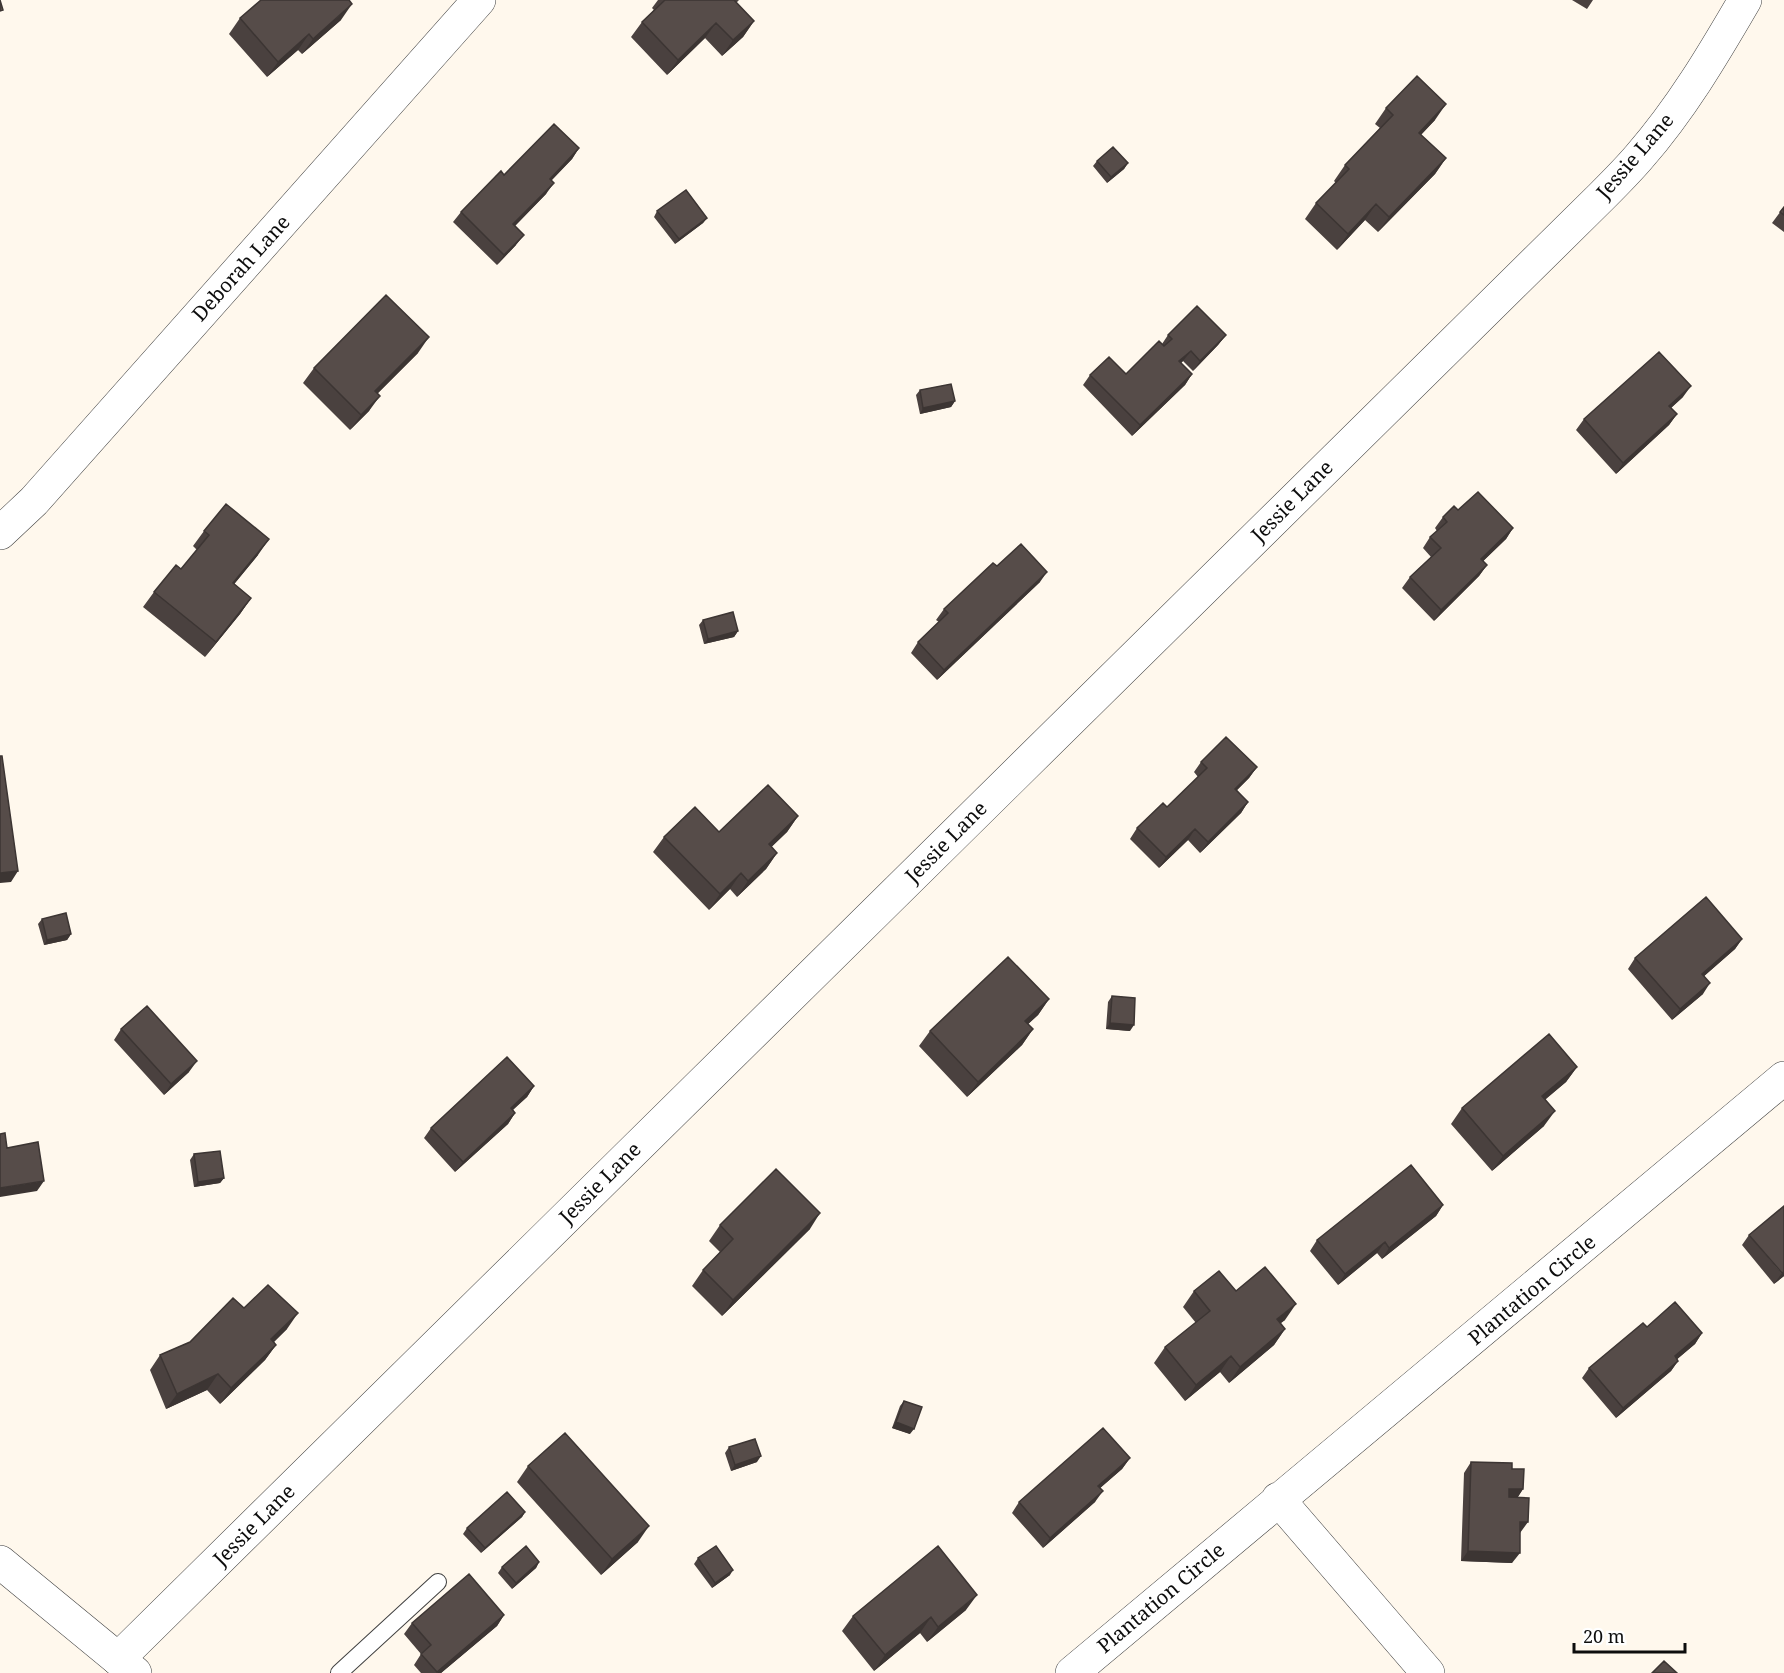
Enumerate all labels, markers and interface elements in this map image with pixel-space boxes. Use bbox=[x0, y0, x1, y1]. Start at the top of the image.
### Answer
street label: Jessie Lane bbox=[1589, 107, 1679, 205]
street label: Deborah Lane bbox=[186, 209, 296, 327]
street label: Jessie Lane bbox=[1244, 454, 1338, 548]
street label: Jessie Lane bbox=[898, 795, 992, 889]
street label: Jessie Lane bbox=[552, 1136, 646, 1230]
street label: Plantation Circle bbox=[1462, 1228, 1601, 1351]
street label: Jessie Lane bbox=[206, 1478, 300, 1572]
street label: Plantation Circle bbox=[1091, 1536, 1230, 1659]
scale bar bbox=[1574, 1616, 1685, 1654]
text: 20 m bbox=[1583, 1624, 1625, 1648]

